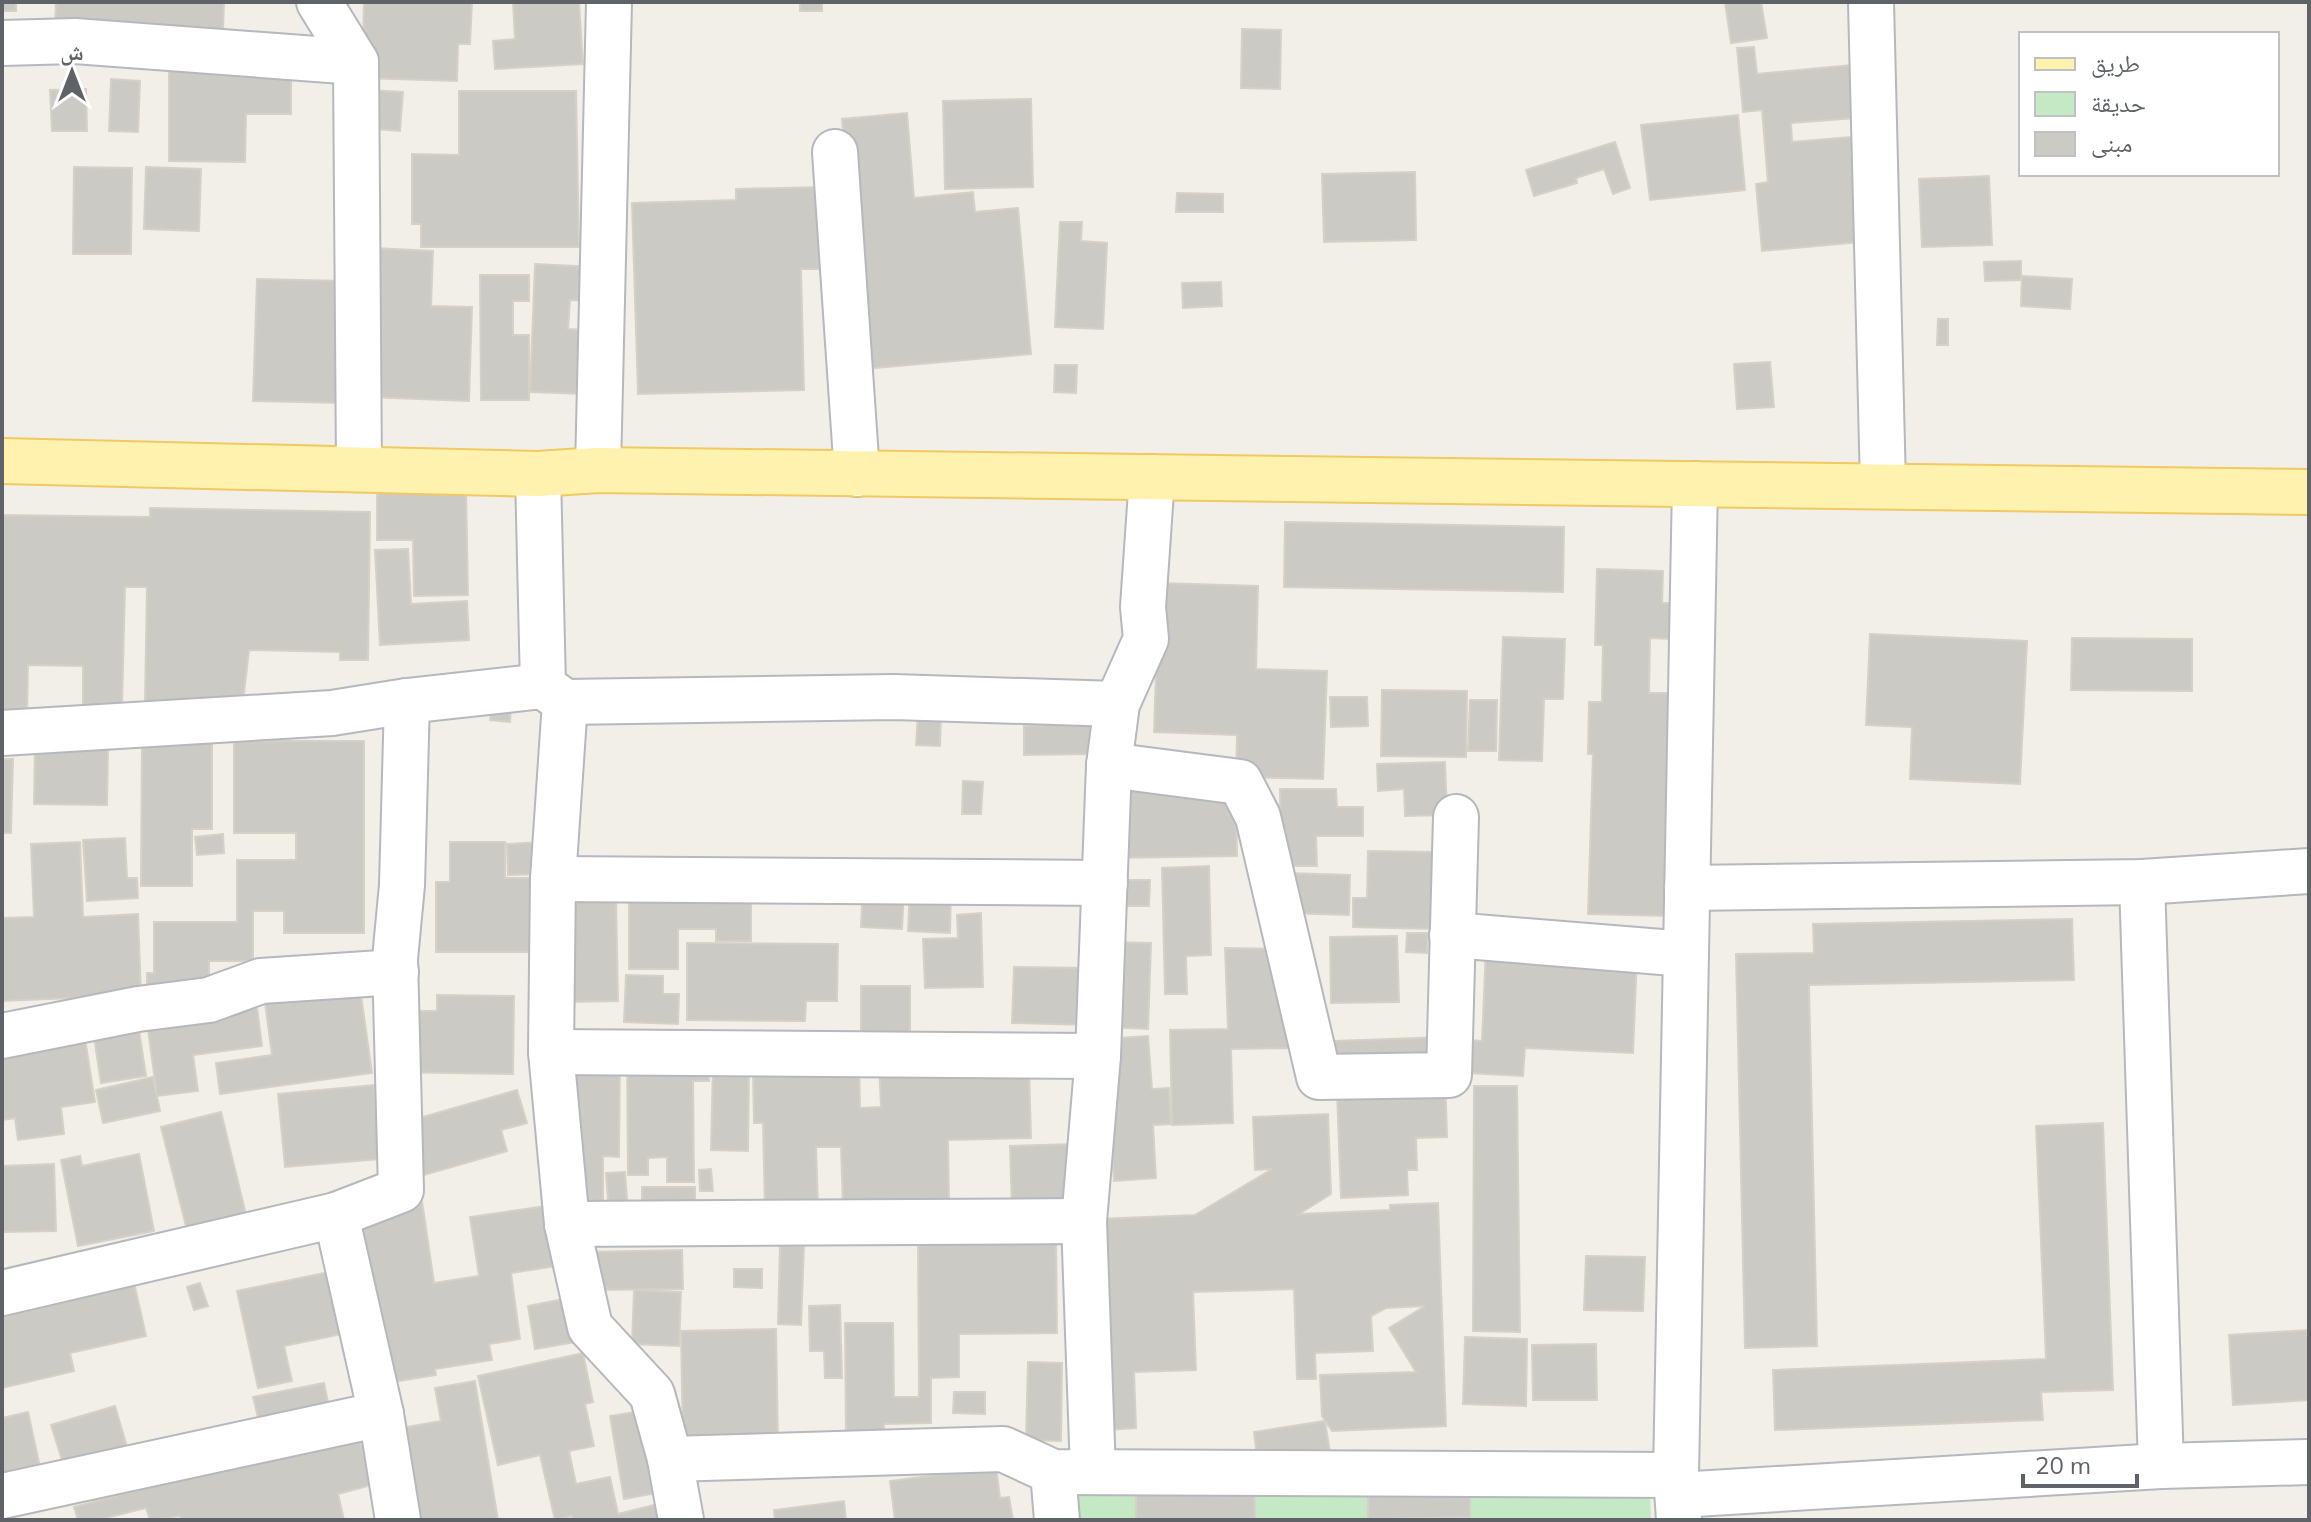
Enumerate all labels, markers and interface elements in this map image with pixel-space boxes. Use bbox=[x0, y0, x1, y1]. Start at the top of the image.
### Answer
north arrow bbox=[32, 32, 112, 112]
legend bbox=[2019, 32, 2279, 176]
text: ش bbox=[60, 38, 84, 66]
text: طريق bbox=[2091, 48, 2140, 78]
text: حديقة bbox=[2091, 88, 2146, 118]
text: مبنى bbox=[2091, 128, 2132, 158]
scale bar bbox=[2023, 1438, 2137, 1488]
text: 20 m bbox=[2035, 1450, 2091, 1480]

